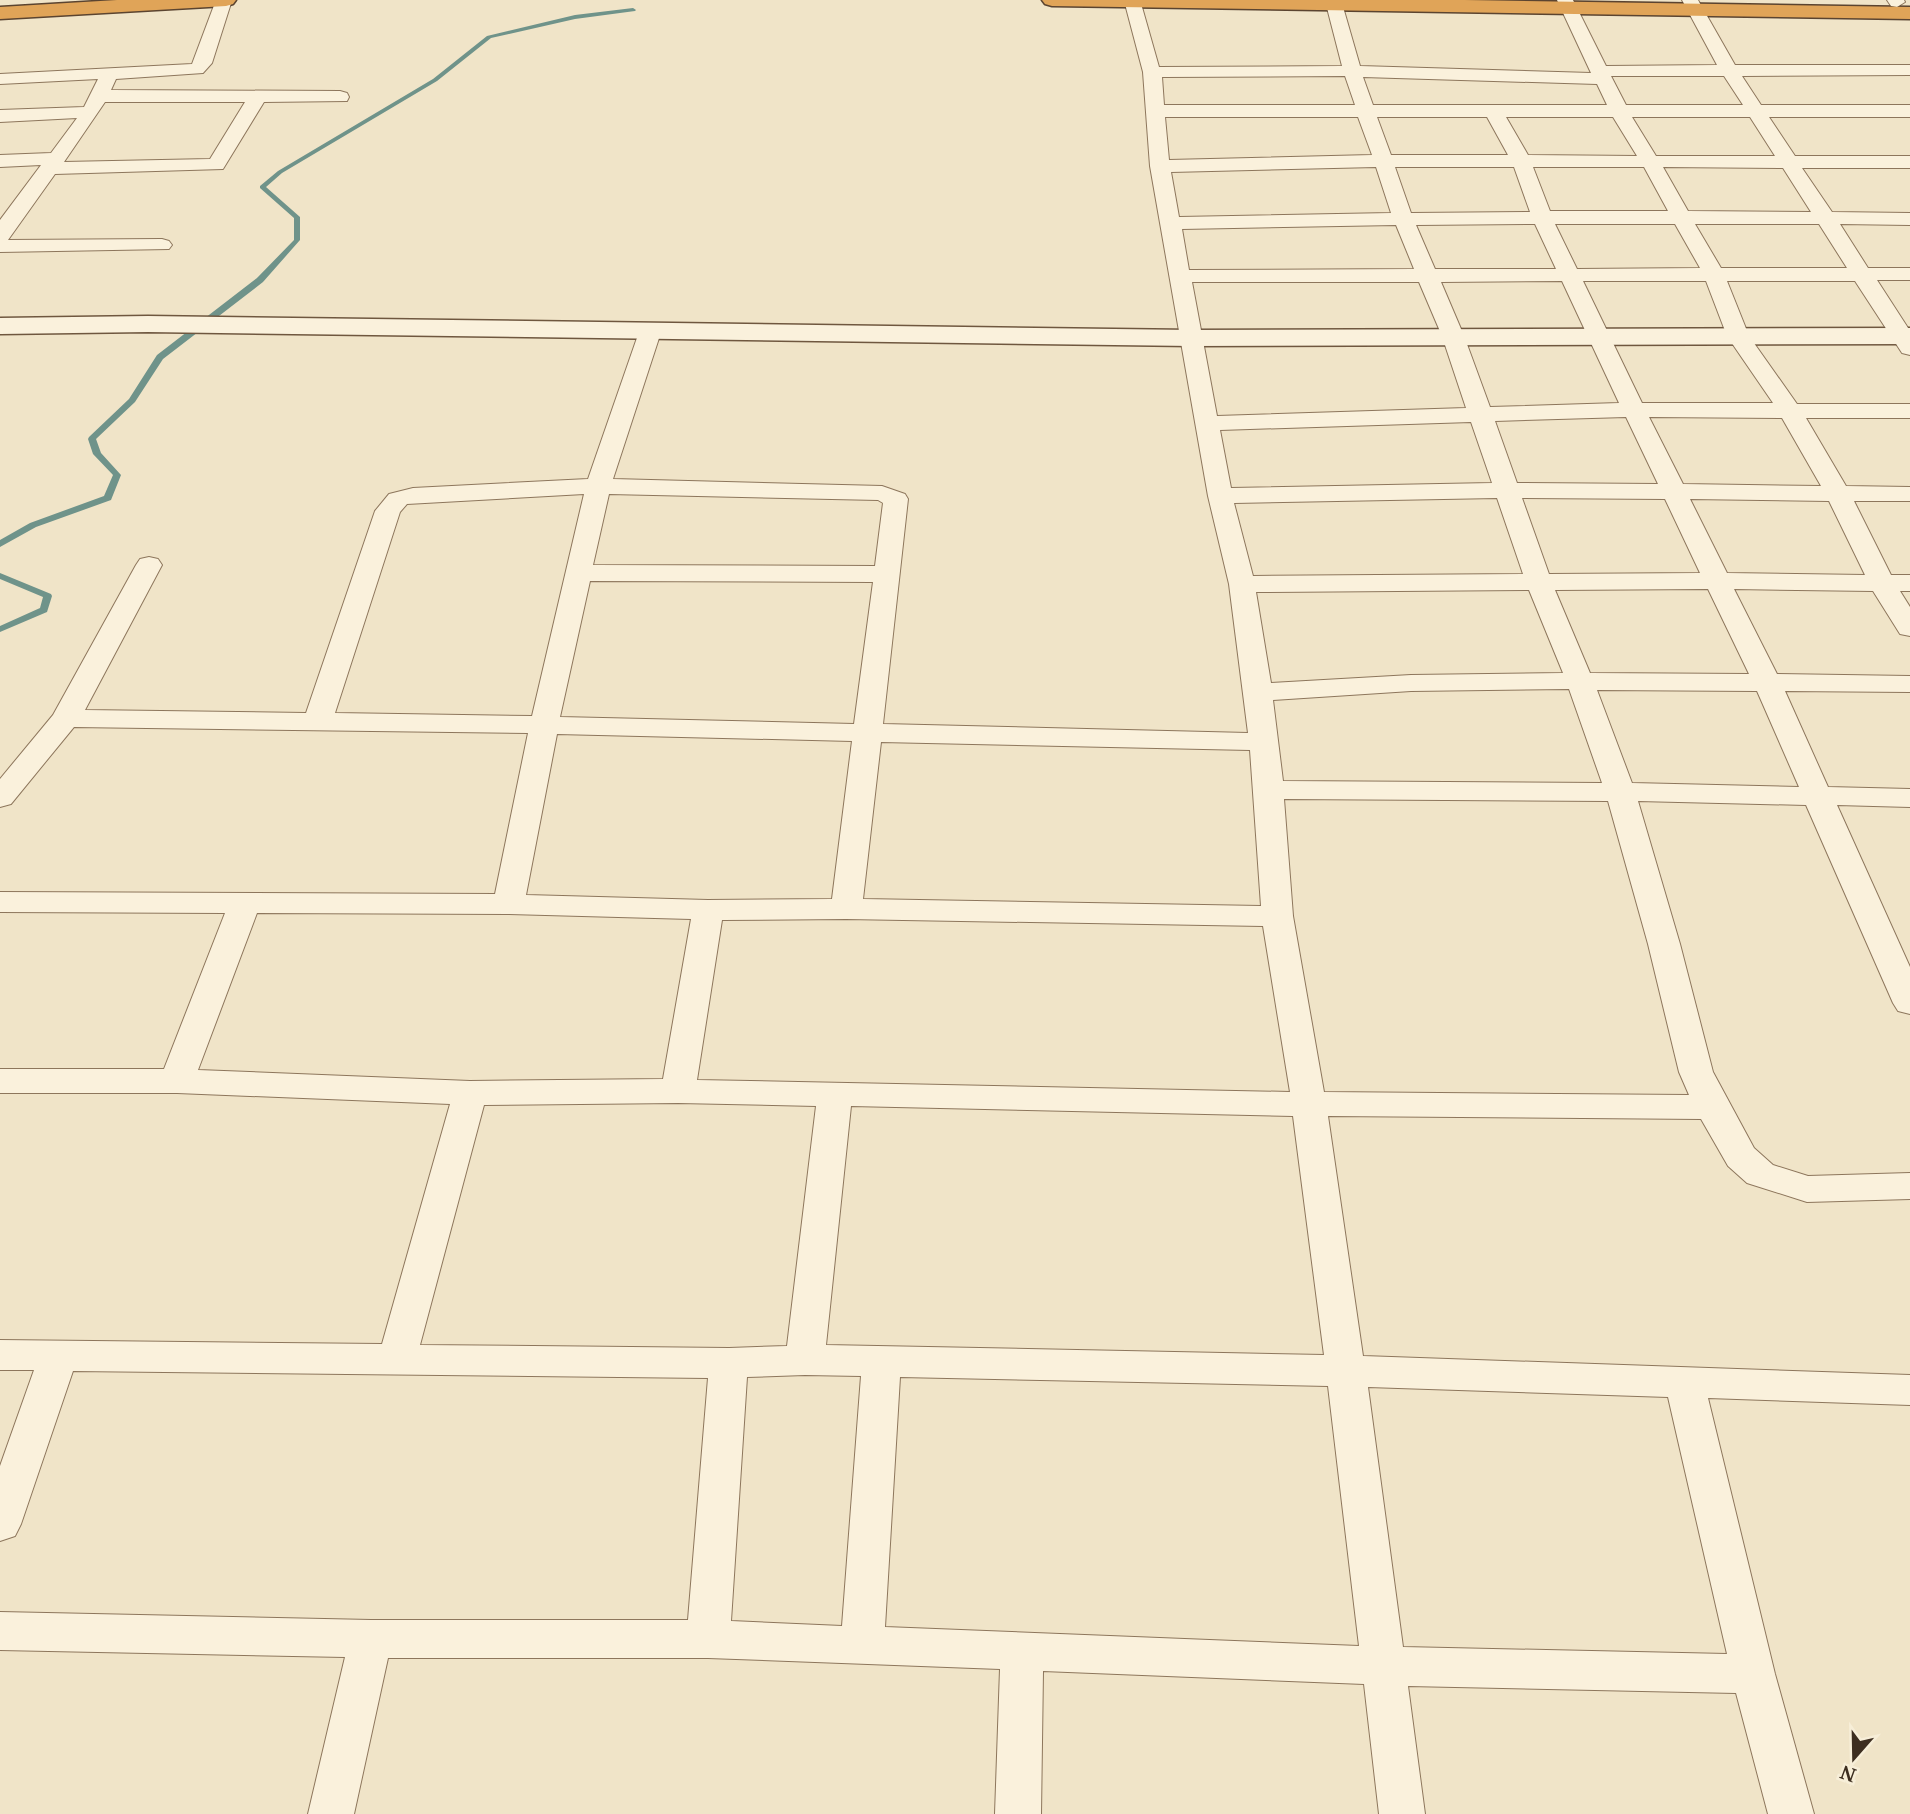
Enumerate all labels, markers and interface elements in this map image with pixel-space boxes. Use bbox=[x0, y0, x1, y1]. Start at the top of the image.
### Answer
north arrow bbox=[1819, 1723, 1889, 1793]
text: N bbox=[1837, 1759, 1860, 1789]

